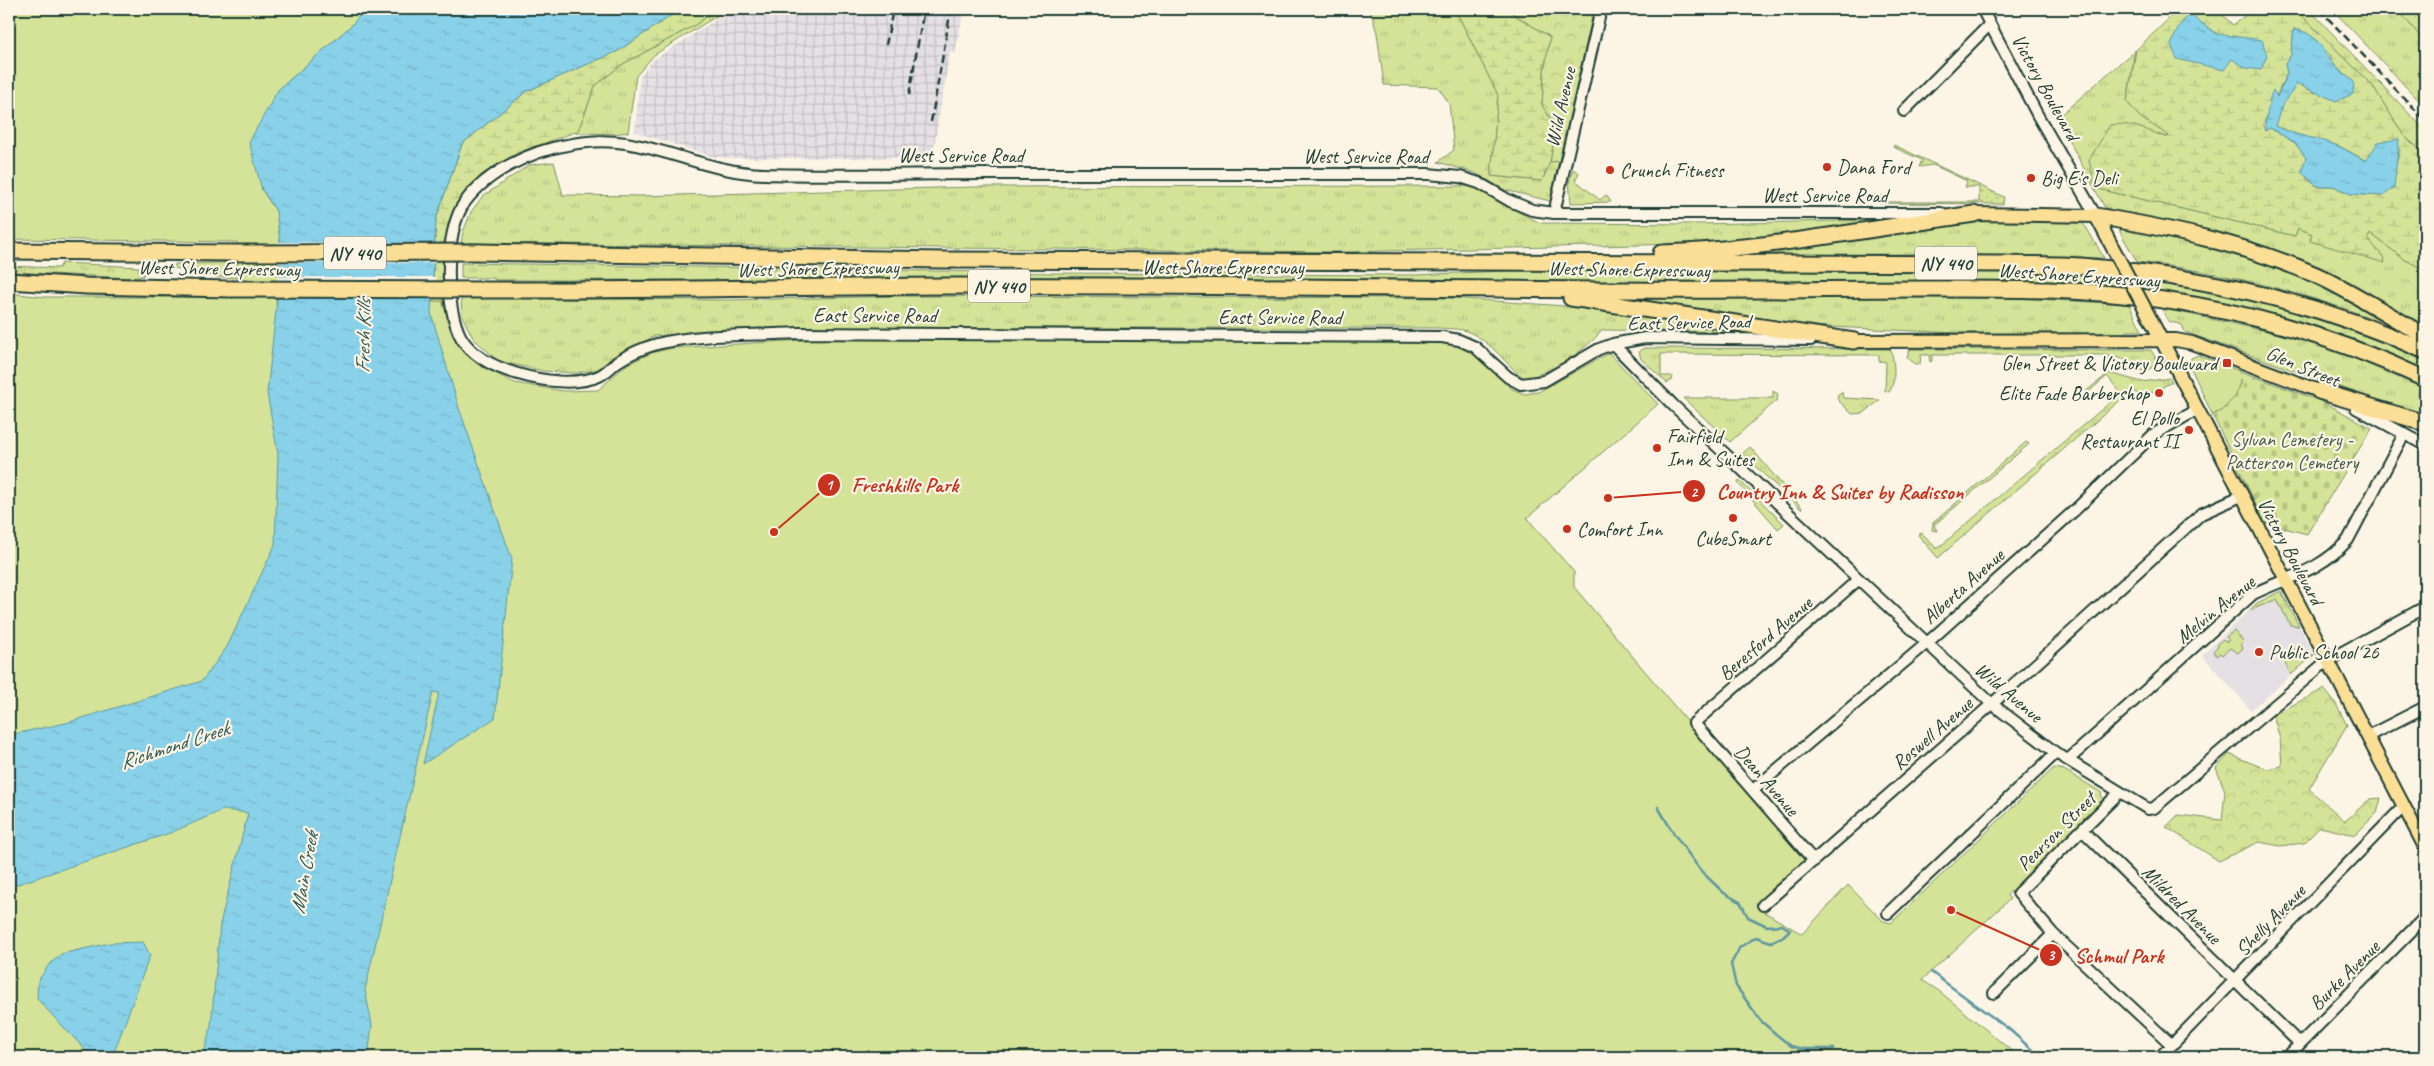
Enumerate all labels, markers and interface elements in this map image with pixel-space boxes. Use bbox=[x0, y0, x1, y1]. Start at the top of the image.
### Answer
street label: Victory Boulevard bbox=[2006, 30, 2087, 148]
street label: Wild Avenue bbox=[1539, 63, 1582, 149]
street label: West Service Road bbox=[898, 143, 1027, 168]
street label: West Service Road bbox=[1303, 144, 1432, 169]
place label: Dana Ford bbox=[1837, 155, 1913, 180]
place label: Crunch Fitness bbox=[1620, 158, 1725, 183]
marker: Dana Ford bbox=[1821, 161, 1833, 173]
marker: Crunch Fitness bbox=[1604, 164, 1616, 176]
place label: Big E's Deli bbox=[2041, 166, 2120, 191]
marker: Big E's Deli bbox=[2025, 172, 2037, 184]
street label: West Service Road bbox=[1762, 183, 1891, 208]
road number: NY 440 bbox=[324, 237, 386, 270]
road number: NY 440 bbox=[1915, 247, 1977, 280]
street label: West Shore Expressway bbox=[138, 255, 301, 282]
street label: West Shore Expressway bbox=[737, 255, 900, 282]
street label: West Shore Expressway bbox=[1142, 255, 1305, 280]
street label: West Shore Expressway bbox=[1548, 256, 1711, 283]
street label: West Shore Expressway bbox=[1998, 257, 2161, 294]
road number: NY 440 bbox=[968, 270, 1030, 302]
water label: Fresh Kills bbox=[349, 295, 377, 373]
street label: East Service Road bbox=[813, 303, 940, 328]
street label: East Service Road bbox=[1218, 305, 1345, 330]
street label: East Service Road bbox=[1627, 309, 1754, 336]
street label: Glen Street bbox=[2263, 340, 2345, 393]
place label: Glen Street & Victory Boulevard bbox=[2001, 351, 2220, 376]
marker: Glen Street & Victory Boulevard bbox=[2221, 357, 2233, 369]
place label: Elite Fade Barbershop bbox=[1999, 381, 2150, 406]
marker: Elite Fade Barbershop bbox=[2153, 387, 2165, 399]
place label: El Pollo Restaurant II bbox=[2080, 406, 2183, 454]
place label: Fairfield Inn & Suites bbox=[1667, 424, 1756, 472]
marker: El Pollo Restaurant II bbox=[2183, 424, 2195, 436]
park label: Sylvan Cemetery - Patterson Cemetery bbox=[2226, 427, 2361, 475]
marker: Fairfield Inn & Suites bbox=[1651, 442, 1663, 454]
callout: Freshkills Park bbox=[816, 467, 968, 503]
text: Freshkills Park bbox=[852, 472, 960, 498]
callout: Country Inn & Suites by Radisson bbox=[1682, 473, 1973, 509]
text: 1 bbox=[826, 476, 835, 495]
text: Country Inn & Suites by Radisson bbox=[1717, 479, 1964, 505]
text: 2 bbox=[1691, 483, 1699, 502]
street label: Victory Boulevard bbox=[2252, 493, 2331, 612]
marker: CubeSmart bbox=[1727, 512, 1739, 524]
place label: Comfort Inn bbox=[1577, 517, 1663, 542]
marker: Comfort Inn bbox=[1561, 523, 1573, 535]
place label: CubeSmart bbox=[1695, 526, 1773, 551]
street label: Alberta Avenue bbox=[1917, 542, 2010, 630]
street label: Melvin Avenue bbox=[2171, 569, 2261, 649]
street label: Beresford Avenue bbox=[1713, 590, 1819, 686]
place label: Public School 26 bbox=[2269, 640, 2380, 665]
marker: Public School 26 bbox=[2253, 646, 2265, 658]
street label: Wild Avenue bbox=[1970, 657, 2049, 729]
street label: Roswell Avenue bbox=[1887, 691, 1979, 775]
water label: Richmond Creek bbox=[116, 714, 235, 775]
street label: Dean Avenue bbox=[1729, 740, 1805, 822]
street label: Pearson Street bbox=[2011, 784, 2104, 876]
water label: Main Creek bbox=[284, 826, 325, 916]
street label: Mildred Avenue bbox=[2137, 859, 2228, 950]
street label: Shelly Avenue bbox=[2230, 878, 2312, 962]
street label: Burke Avenue bbox=[2304, 934, 2386, 1016]
callout: Schmul Park bbox=[2039, 937, 2174, 973]
text: Schmul Park bbox=[2075, 943, 2166, 969]
text: 3 bbox=[2048, 946, 2056, 965]

